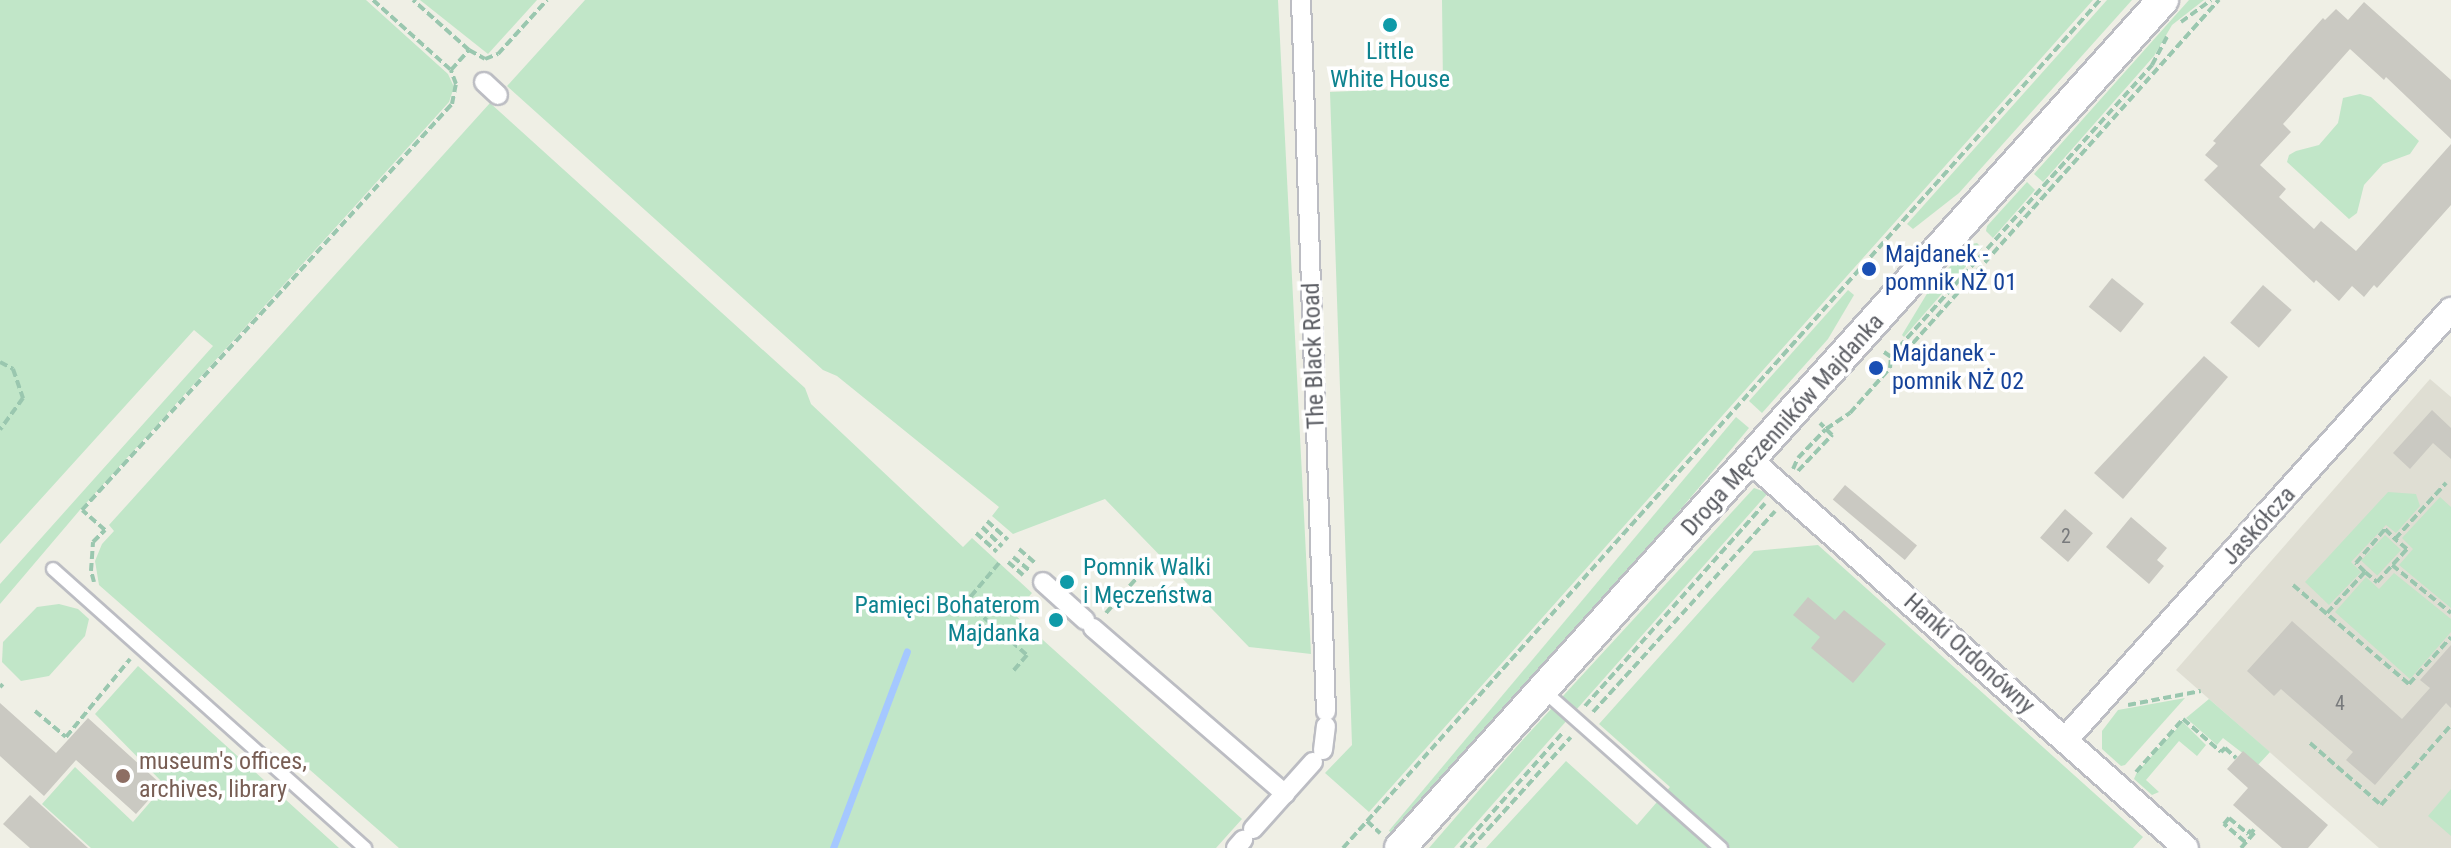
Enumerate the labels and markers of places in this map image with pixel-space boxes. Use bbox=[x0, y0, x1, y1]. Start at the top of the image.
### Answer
marker: Little White House bbox=[1381, 16, 1399, 34]
place label: Little White House bbox=[1330, 38, 1450, 94]
place label: Majdanek - pomnik NŻ 01 bbox=[1885, 241, 2017, 297]
marker: Majdanek - pomnik NŻ 01 bbox=[1860, 260, 1878, 278]
place label: Majdanek - pomnik NŻ 02 bbox=[1892, 340, 2024, 396]
marker: Majdanek - pomnik NŻ 02 bbox=[1867, 359, 1885, 377]
place label: Pomnik Walki i Męczeństwa bbox=[1083, 554, 1213, 610]
marker: Pomnik Walki i Męczeństwa bbox=[1058, 573, 1076, 591]
place label: Pamięci Bohaterom Majdanka bbox=[855, 592, 1040, 648]
marker: Pamięci Bohaterom Majdanka bbox=[1047, 611, 1065, 629]
place label: museum's offices, archives, library bbox=[139, 748, 307, 804]
marker: museum's offices, archives, library bbox=[114, 767, 132, 785]

